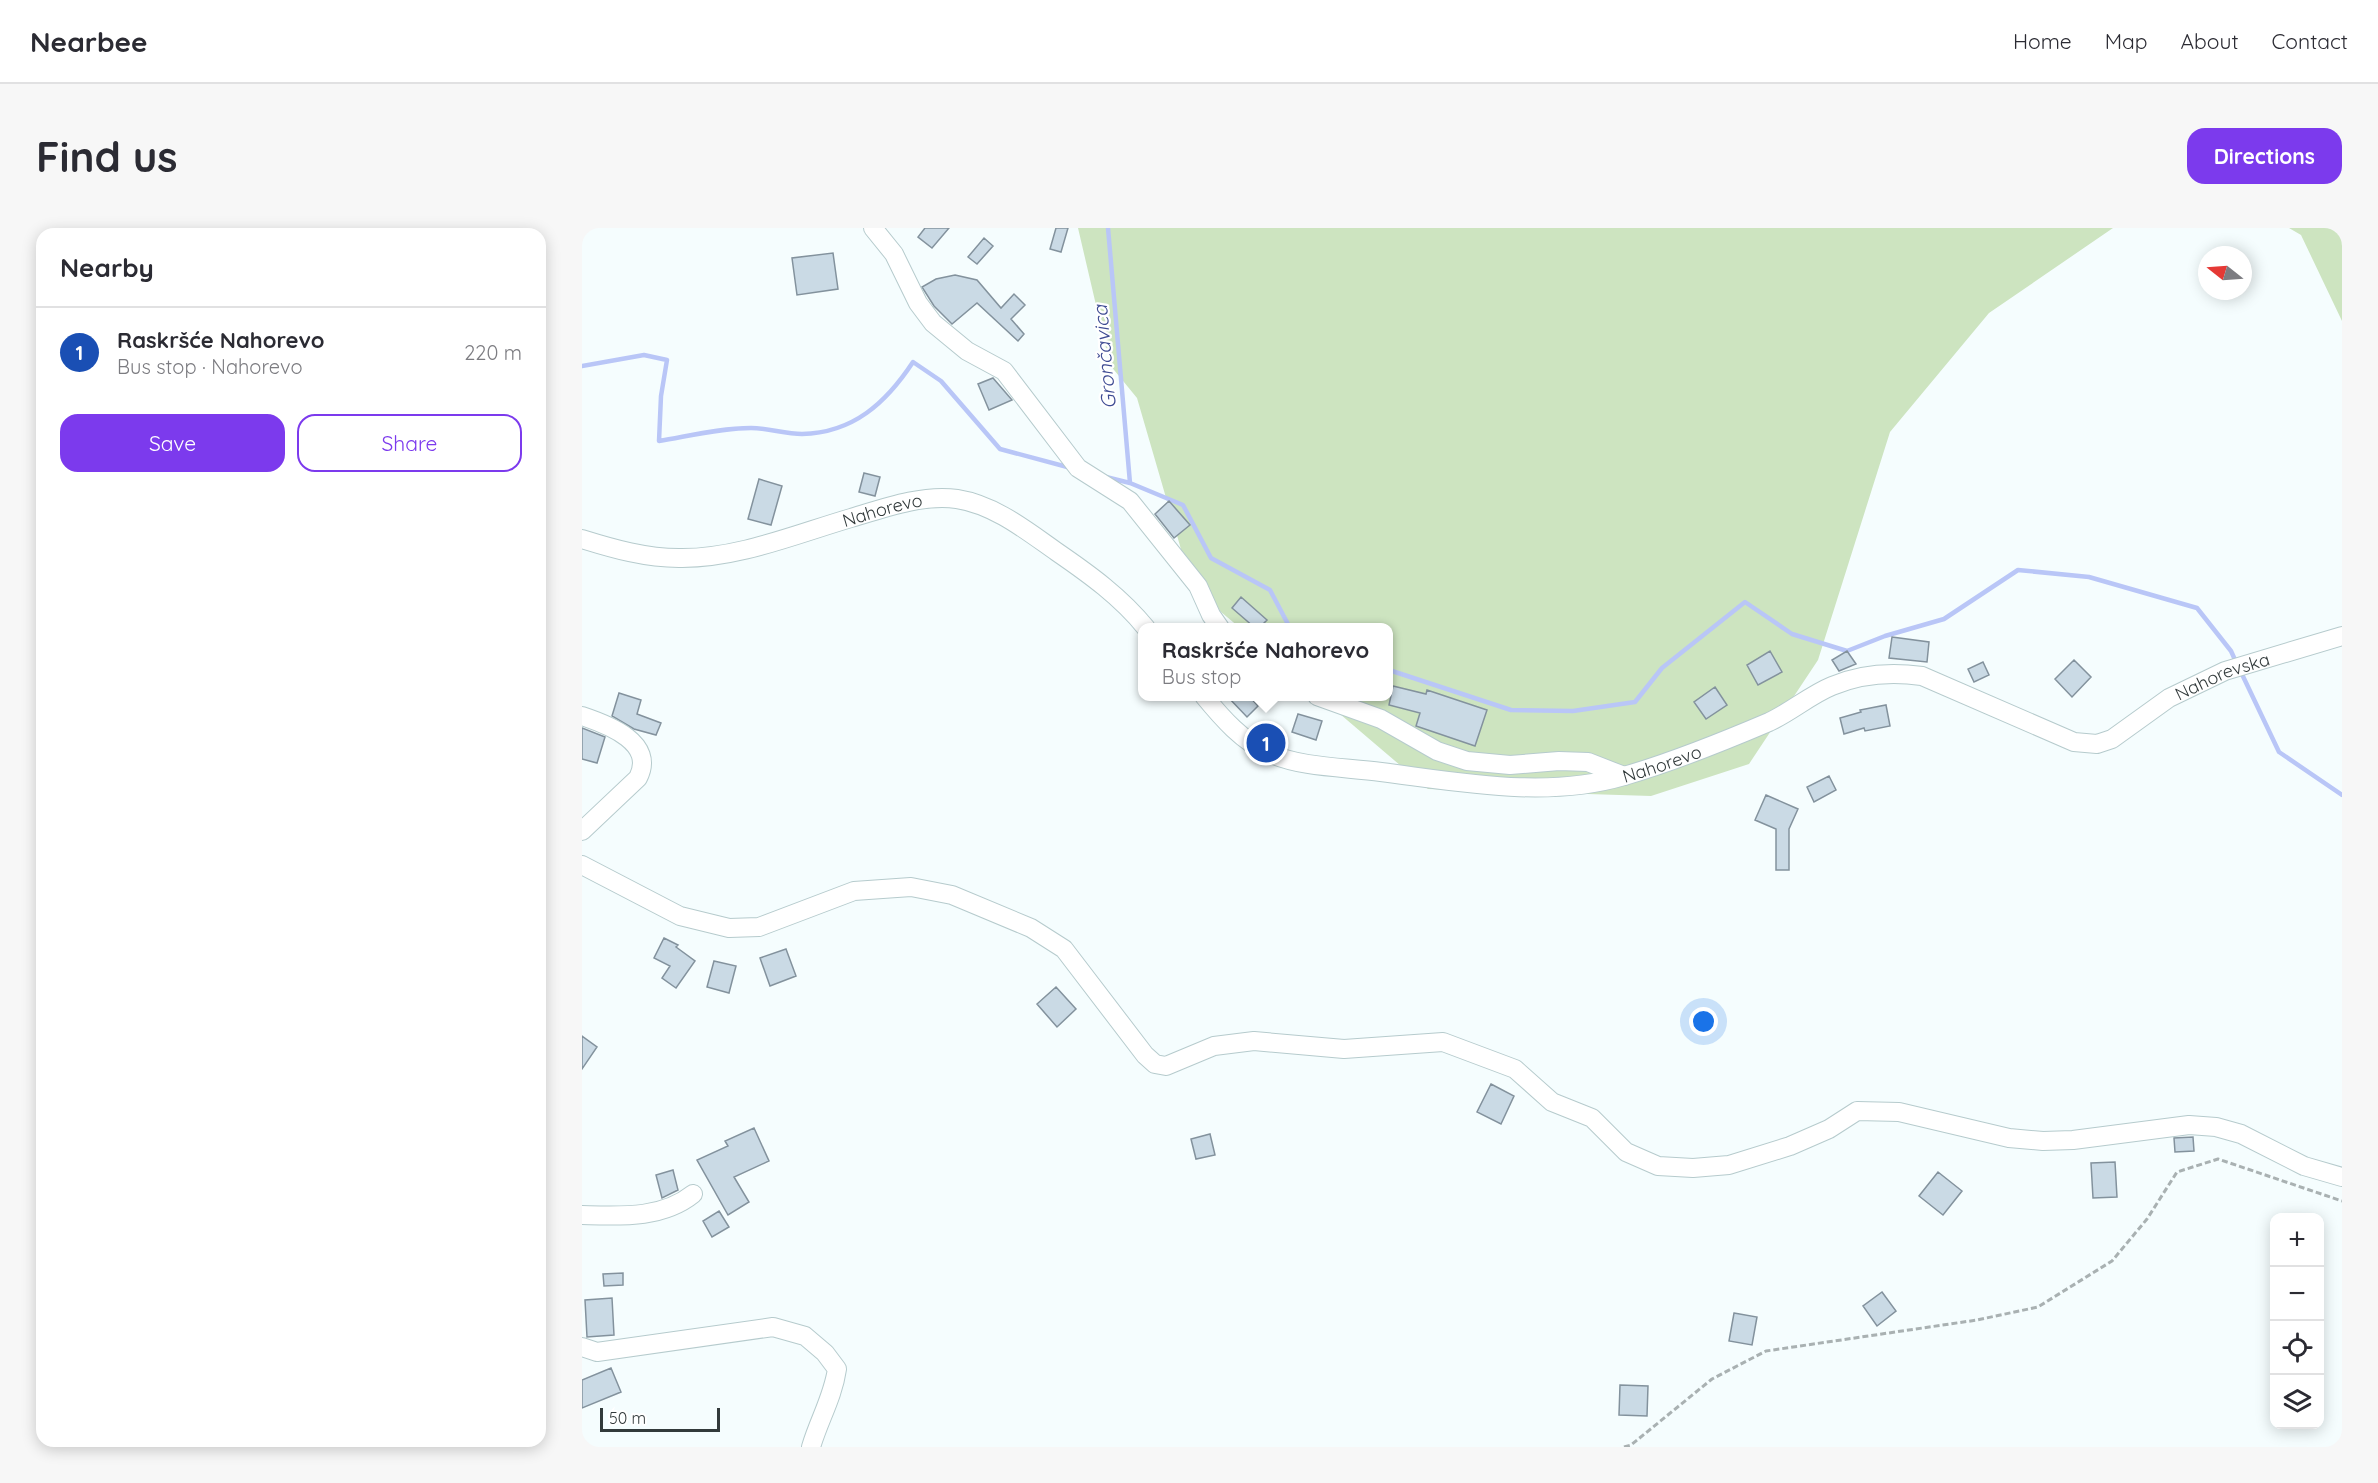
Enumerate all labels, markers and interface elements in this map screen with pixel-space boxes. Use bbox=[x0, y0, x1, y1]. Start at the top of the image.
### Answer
text: Nearbee bbox=[30, 24, 148, 59]
text: Home bbox=[2013, 28, 2072, 54]
text: Map bbox=[2105, 28, 2148, 54]
text: About bbox=[2181, 28, 2239, 54]
text: Contact bbox=[2272, 28, 2348, 54]
button: Directions bbox=[2187, 128, 2342, 184]
text: Find us bbox=[36, 130, 178, 183]
north arrow bbox=[2198, 246, 2252, 300]
text: Nearby bbox=[60, 251, 154, 284]
water label: Grončavica bbox=[1087, 302, 1121, 410]
text: Raskršće Nahorevo bbox=[117, 326, 324, 354]
text: 1 bbox=[76, 340, 83, 365]
text: 220 m bbox=[464, 340, 522, 365]
text: Bus stop · Nahorevo bbox=[117, 354, 302, 379]
button: Save bbox=[60, 414, 285, 472]
button: Share bbox=[297, 414, 522, 472]
street label: Nahorevo bbox=[840, 488, 924, 531]
popup bbox=[1138, 623, 1393, 701]
text: Raskršće Nahorevo bbox=[1162, 636, 1369, 664]
street label: Nahorevska bbox=[2171, 647, 2272, 705]
text: Bus stop bbox=[1162, 664, 1241, 689]
pin: 1 bbox=[1246, 720, 1286, 766]
street label: Nahorevo bbox=[1619, 739, 1705, 787]
your location bbox=[1689, 1007, 1718, 1036]
map controls bbox=[2270, 1213, 2324, 1429]
button: + bbox=[2270, 1213, 2324, 1267]
button: − bbox=[2270, 1267, 2324, 1321]
button: locate bbox=[2270, 1321, 2324, 1375]
button: layers bbox=[2270, 1375, 2324, 1429]
scale bar bbox=[600, 1405, 720, 1432]
text: 50 m bbox=[609, 1408, 646, 1428]

